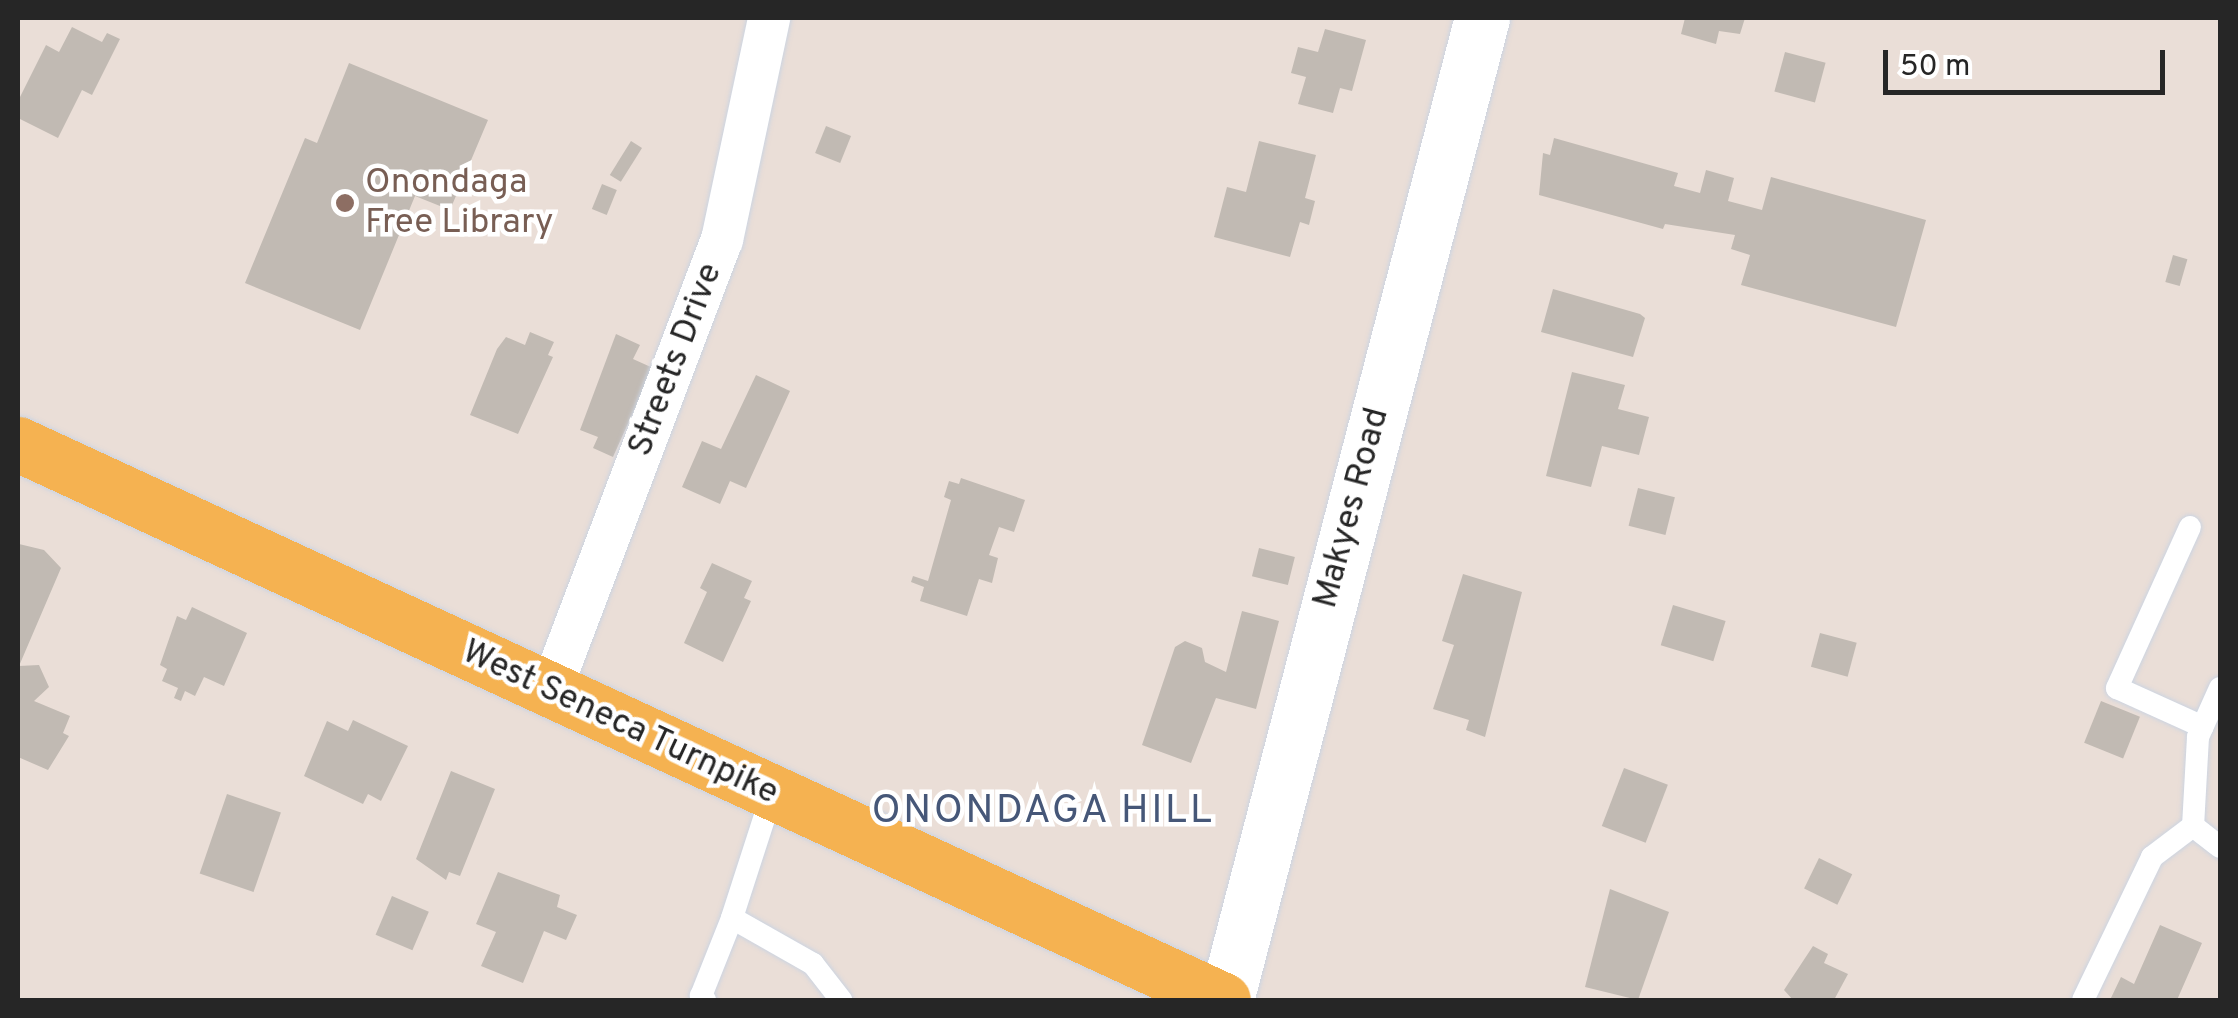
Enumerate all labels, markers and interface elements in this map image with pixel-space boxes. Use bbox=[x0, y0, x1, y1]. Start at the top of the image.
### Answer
scale bar bbox=[1888, 30, 2170, 92]
text: 50 m bbox=[1900, 49, 1970, 86]
place label: Onondaga Free Library bbox=[365, 162, 553, 244]
marker: Onondaga Free Library bbox=[334, 192, 356, 214]
street label: Streets Drive bbox=[620, 257, 732, 463]
street label: Makyes Road bbox=[1305, 403, 1399, 613]
street label: West Seneca Turnpike bbox=[455, 631, 785, 815]
district label: ONONDAGA HILL bbox=[871, 788, 1215, 836]

